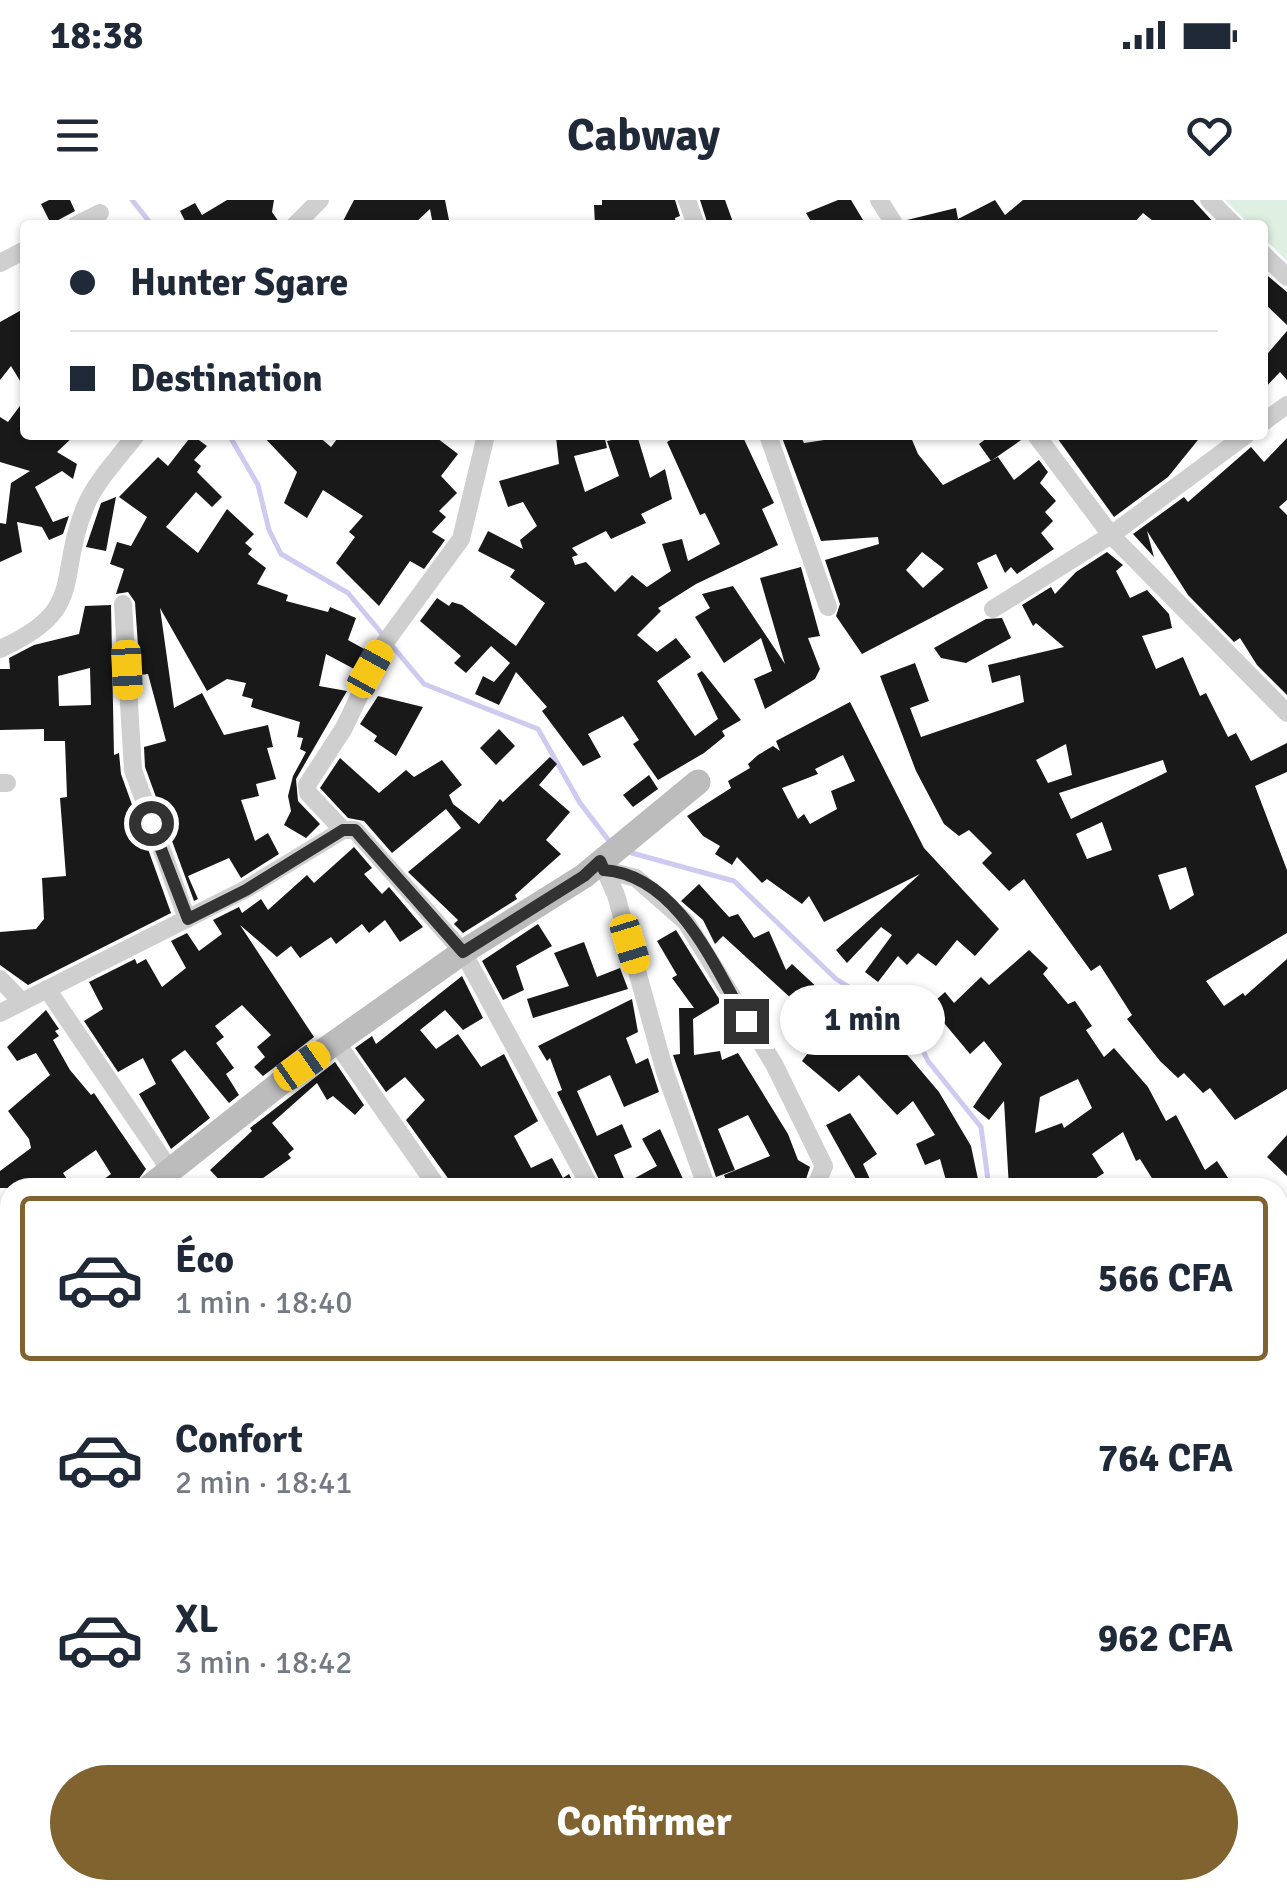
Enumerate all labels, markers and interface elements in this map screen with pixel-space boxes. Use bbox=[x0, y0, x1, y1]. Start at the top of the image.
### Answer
text: 18:38 bbox=[50, 12, 143, 59]
icon: menu bbox=[50, 108, 105, 163]
text: Cabway bbox=[567, 108, 720, 163]
icon: heart bbox=[1182, 108, 1237, 163]
text: Hunter Sgare bbox=[130, 259, 348, 306]
text: Destination bbox=[130, 355, 323, 402]
car bbox=[342, 635, 398, 703]
car bbox=[110, 639, 144, 701]
route start bbox=[129, 801, 174, 846]
car bbox=[607, 911, 653, 977]
callout: 1 min bbox=[781, 986, 946, 1056]
route end bbox=[724, 999, 769, 1044]
text: 1 min bbox=[824, 1000, 901, 1039]
car bbox=[269, 1037, 335, 1095]
icon: car bbox=[55, 1234, 145, 1324]
text: Éco bbox=[175, 1236, 234, 1283]
text: 566 CFA bbox=[1098, 1255, 1233, 1302]
text: 1 min · 18:40 bbox=[175, 1283, 353, 1322]
icon: car bbox=[55, 1414, 145, 1504]
text: Confort bbox=[175, 1416, 303, 1463]
text: 764 CFA bbox=[1098, 1435, 1233, 1482]
text: 2 min · 18:41 bbox=[175, 1463, 353, 1502]
icon: car bbox=[55, 1594, 145, 1684]
text: XL bbox=[175, 1596, 218, 1643]
text: 962 CFA bbox=[1098, 1615, 1233, 1662]
text: 3 min · 18:42 bbox=[175, 1643, 353, 1682]
button: Confirmer bbox=[50, 1765, 1238, 1880]

